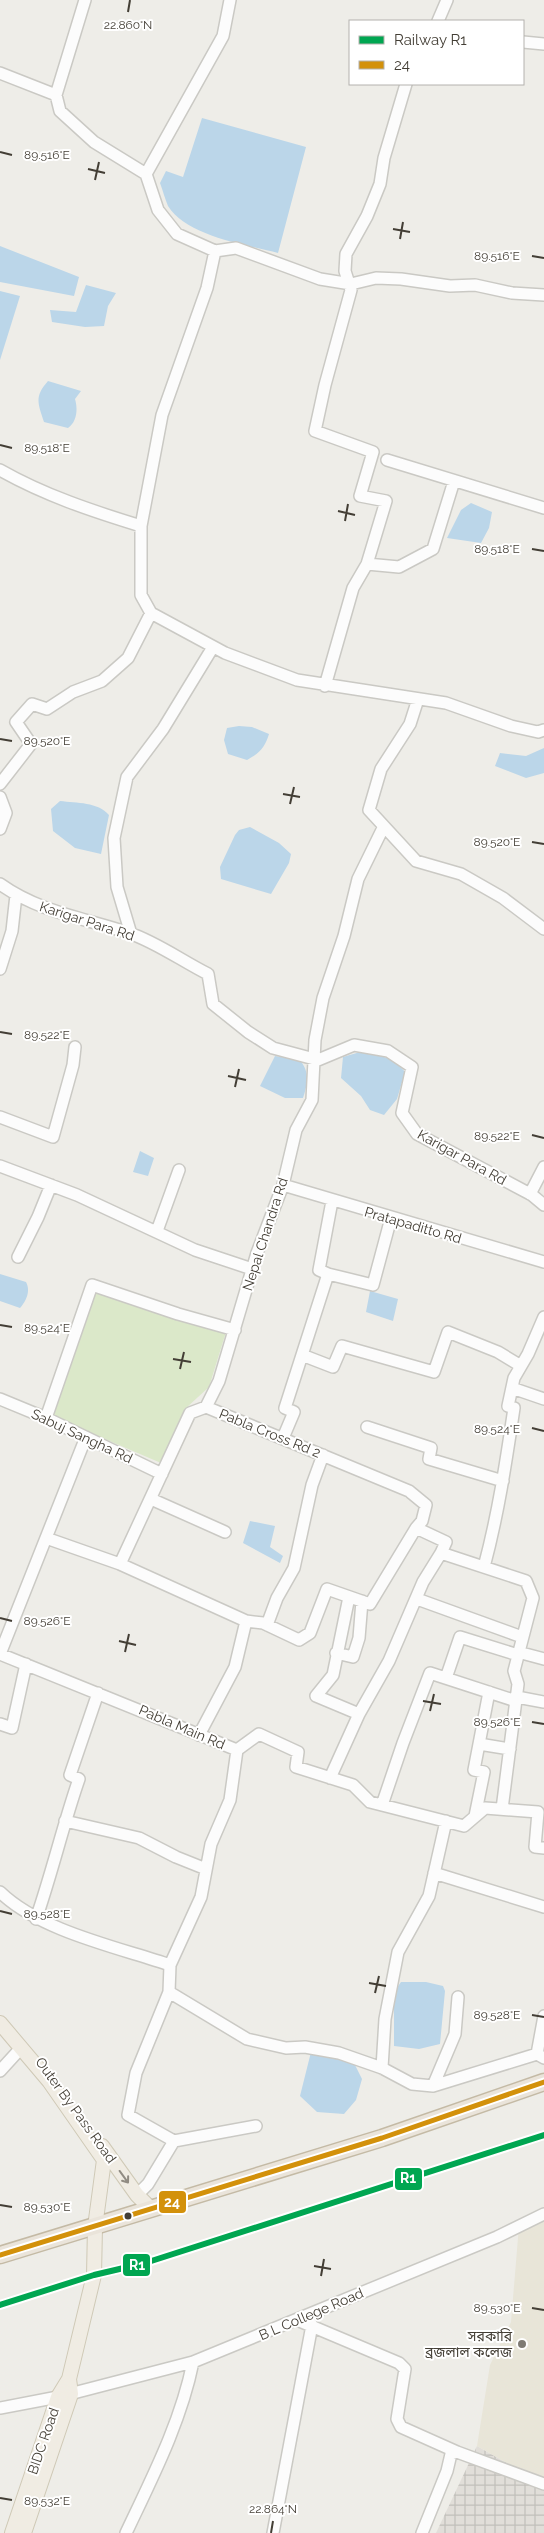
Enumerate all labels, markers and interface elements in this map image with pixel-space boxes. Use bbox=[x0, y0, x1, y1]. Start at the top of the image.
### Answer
text: 22.860°N bbox=[104, 18, 152, 32]
legend bbox=[349, 20, 524, 85]
text: Railway R1 bbox=[394, 31, 467, 49]
text: 24 bbox=[394, 56, 410, 74]
text: 89.516°E bbox=[24, 148, 70, 162]
text: 89.516°E bbox=[474, 249, 520, 263]
text: 89.518°E bbox=[24, 441, 70, 455]
text: 89.518°E bbox=[474, 542, 520, 556]
text: 89.520°E bbox=[24, 734, 70, 748]
text: 89.520°E bbox=[474, 835, 520, 849]
street label: Karigar Para Rd bbox=[37, 898, 137, 944]
text: 89.522°E bbox=[24, 1028, 70, 1042]
street label: Karigar Para Rd bbox=[415, 1126, 509, 1188]
text: 89.522°E bbox=[474, 1129, 520, 1143]
street label: Nepal Chandra Rd bbox=[239, 1175, 291, 1293]
street label: Pratapaditto Rd bbox=[363, 1203, 463, 1247]
text: 89.524°E bbox=[24, 1321, 70, 1335]
street label: Pabla Cross Rd 2 bbox=[217, 1405, 323, 1461]
street label: Sabuj Sangha Rd bbox=[29, 1406, 135, 1466]
text: 89.524°E bbox=[474, 1422, 520, 1436]
text: 89.526°E bbox=[24, 1614, 70, 1628]
street label: Pabla Main Rd bbox=[136, 1702, 228, 1752]
text: 89.526°E bbox=[474, 1715, 520, 1729]
text: 89.528°E bbox=[24, 1907, 70, 1921]
text: 89.528°E bbox=[474, 2008, 520, 2022]
street label: Outer By Pass Road bbox=[32, 2054, 120, 2166]
line badge: R1 bbox=[394, 2167, 423, 2191]
one-way arrow bbox=[119, 2170, 129, 2184]
text: R1 bbox=[400, 2170, 416, 2186]
line badge: 24 bbox=[158, 2190, 187, 2214]
text: 24 bbox=[164, 2194, 180, 2210]
text: 89.530°E bbox=[24, 2200, 70, 2214]
unlabelled marker bbox=[123, 2211, 133, 2221]
line badge: R1 bbox=[122, 2253, 151, 2277]
text: R1 bbox=[129, 2257, 145, 2273]
street label: B L College Road bbox=[256, 2285, 366, 2343]
text: 89.530°E bbox=[474, 2301, 520, 2315]
place label: সরকারি ব্রজলাল কলেজ bbox=[424, 2328, 513, 2360]
marker: সরকারি ব্রজলাল কলেজ bbox=[516, 2338, 528, 2350]
street label: BIDC Road bbox=[24, 2406, 62, 2476]
text: 89.532°E bbox=[24, 2494, 70, 2508]
text: 22.864°N bbox=[249, 2502, 297, 2516]

